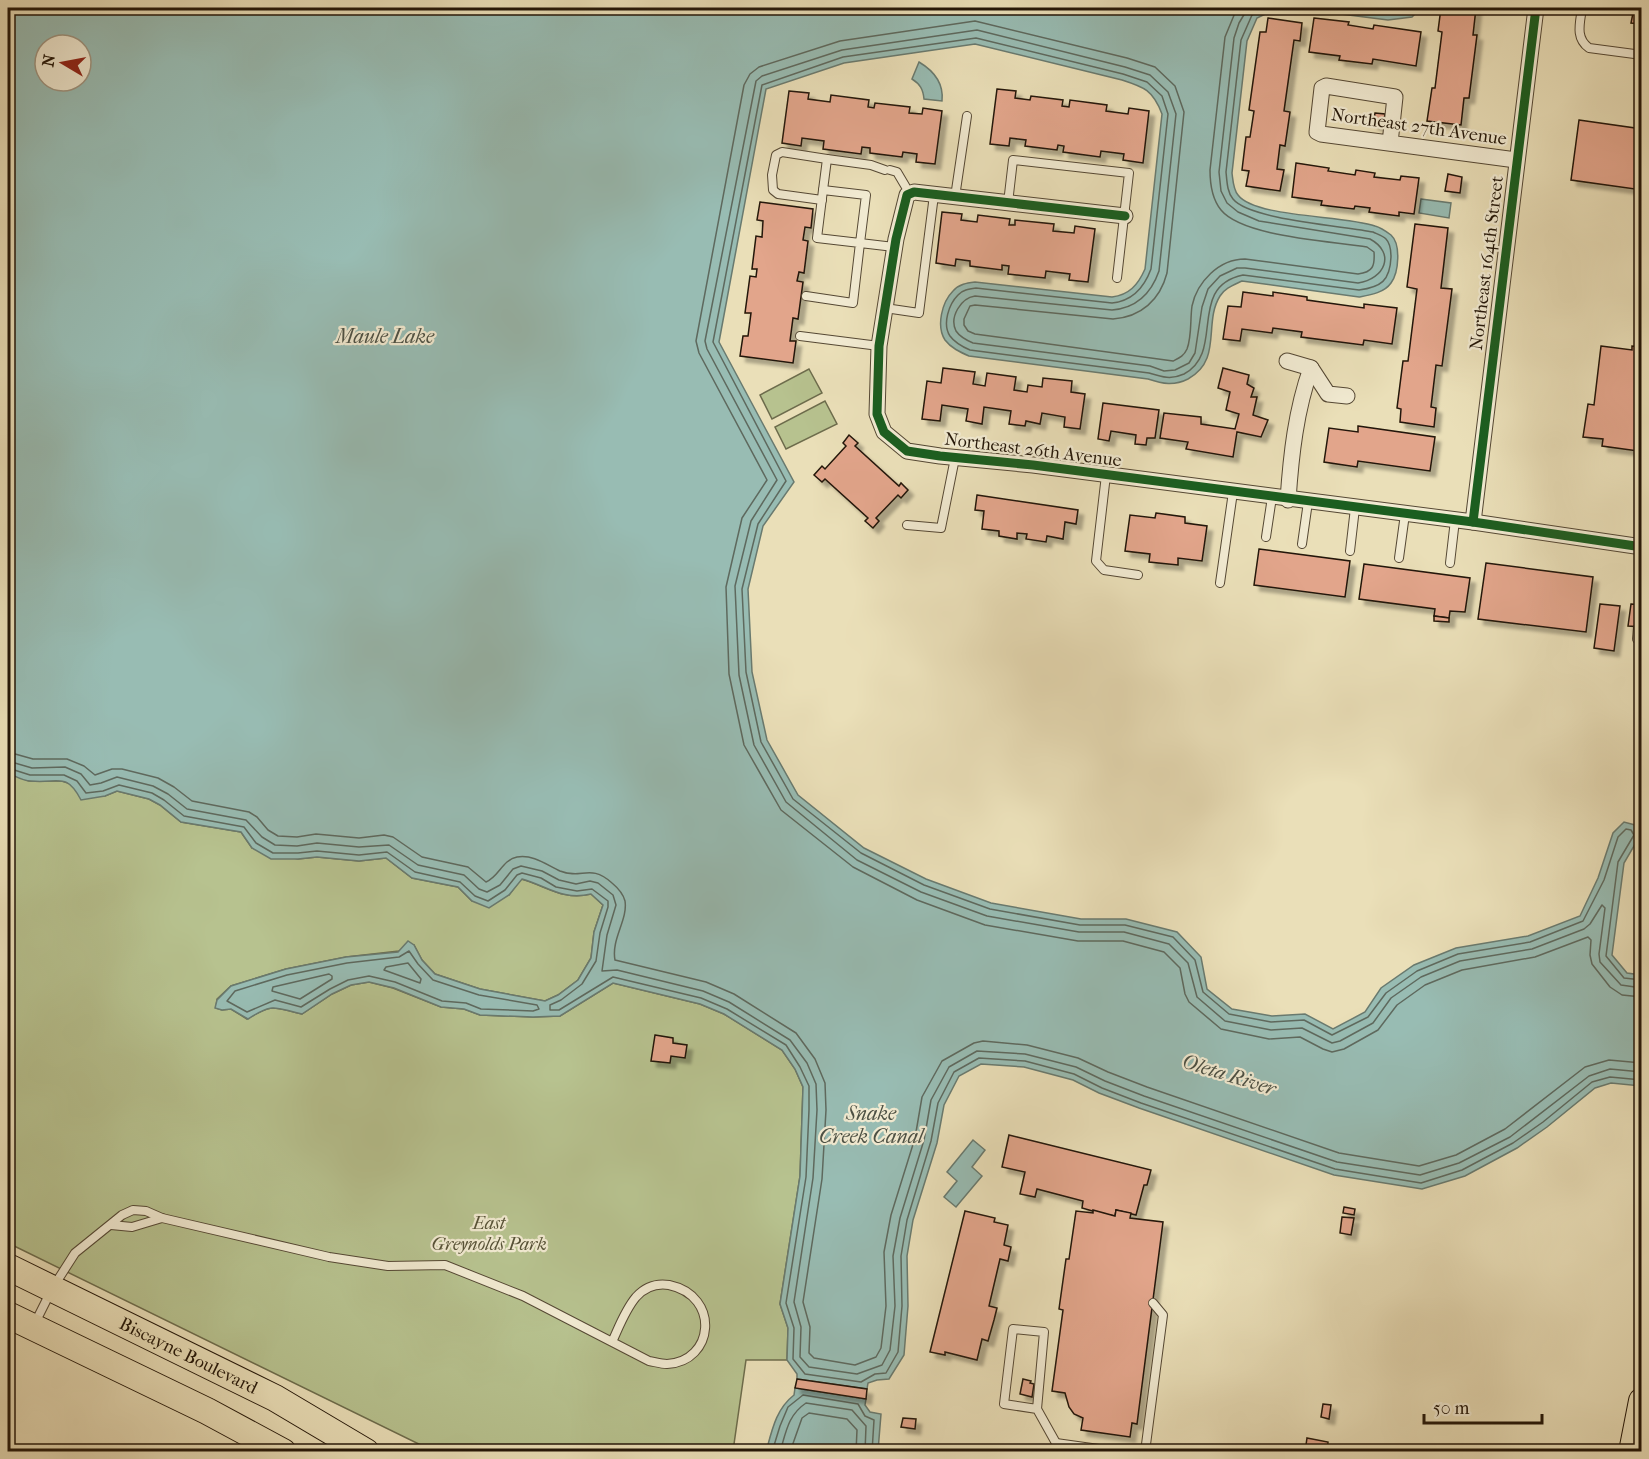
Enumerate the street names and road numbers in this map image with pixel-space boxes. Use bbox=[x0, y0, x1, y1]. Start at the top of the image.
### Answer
street label: Northeast 27th Avenue bbox=[1330, 104, 1508, 150]
street label: Northeast 164th Street bbox=[1466, 174, 1508, 351]
street label: Northeast 26th Avenue bbox=[943, 429, 1123, 471]
street label: Biscayne Boulevard bbox=[116, 1313, 261, 1398]

